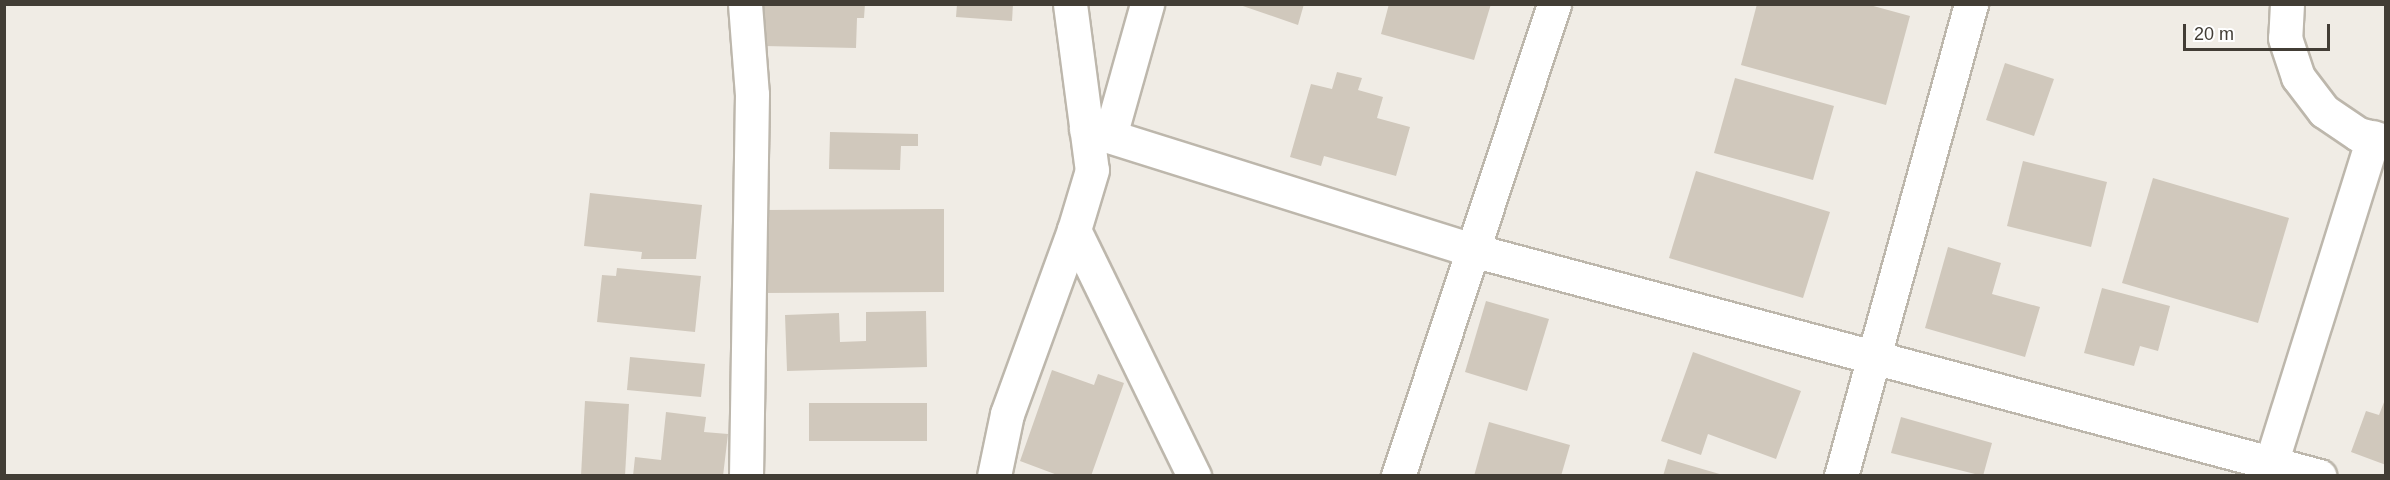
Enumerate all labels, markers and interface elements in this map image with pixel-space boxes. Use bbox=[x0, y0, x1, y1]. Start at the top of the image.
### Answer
scale bar bbox=[2186, 12, 2333, 50]
text: 20 m bbox=[2194, 24, 2234, 44]

